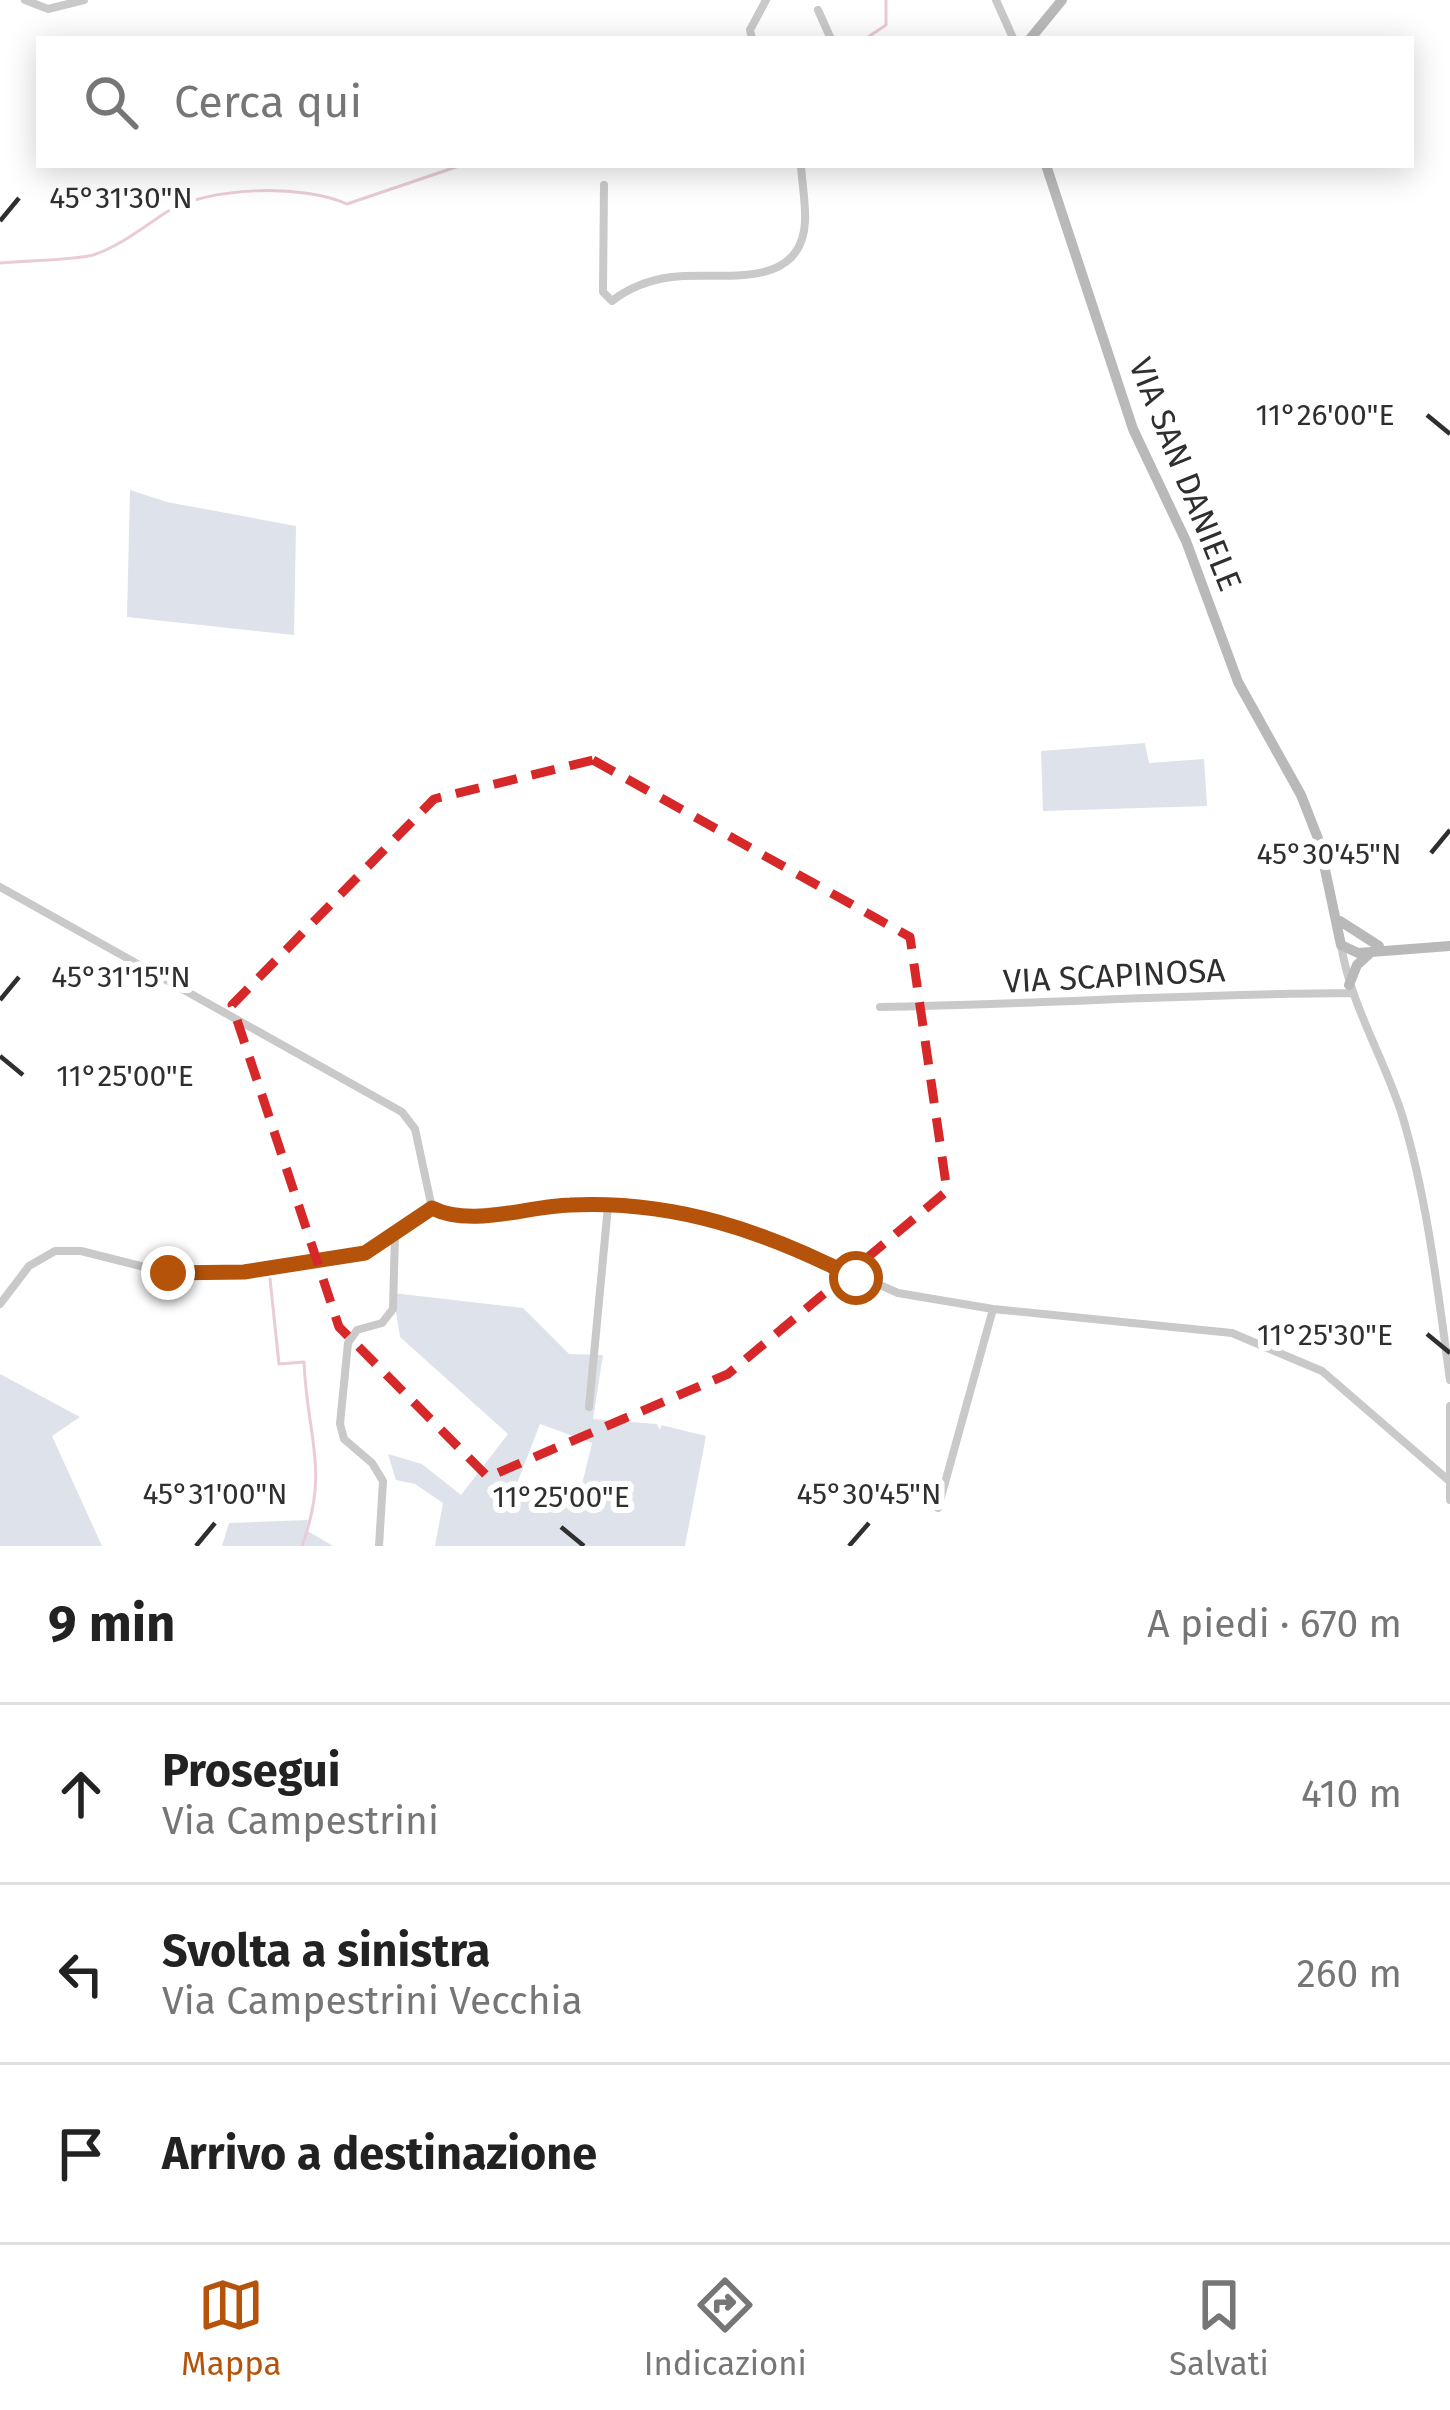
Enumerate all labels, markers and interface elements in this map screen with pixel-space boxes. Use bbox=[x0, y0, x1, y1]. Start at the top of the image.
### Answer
search box bbox=[36, 36, 1414, 168]
icon: search bbox=[78, 69, 144, 135]
text: Cerca qui bbox=[174, 75, 362, 129]
text: 45°31'30"N bbox=[49, 180, 193, 216]
street label: VIA SAN DANIELE bbox=[1120, 352, 1250, 597]
text: 11°26'00"E bbox=[1256, 397, 1394, 433]
text: 45°30'45"N bbox=[1256, 836, 1402, 872]
street label: VIA SCAPINOSA bbox=[1002, 950, 1226, 1002]
text: 45°31'15"N bbox=[51, 959, 191, 995]
text: 11°25'00"E bbox=[56, 1058, 194, 1094]
route end bbox=[141, 1246, 195, 1300]
route start bbox=[829, 1251, 883, 1305]
text: 11°25'30"E bbox=[1257, 1317, 1393, 1353]
text: 45°31'00"N bbox=[142, 1476, 288, 1512]
text: 45°30'45"N bbox=[796, 1476, 942, 1512]
text: 11°25'00"E bbox=[492, 1479, 630, 1515]
text: 9 min bbox=[48, 1593, 176, 1655]
text: A piedi · 670 m bbox=[1147, 1601, 1402, 1647]
text: Prosegui bbox=[162, 1744, 340, 1798]
icon: ahead bbox=[48, 1761, 114, 1827]
text: 410 m bbox=[1301, 1771, 1402, 1817]
text: Via Campestrini bbox=[162, 1798, 439, 1844]
text: Svolta a sinistra bbox=[162, 1924, 490, 1978]
icon: left bbox=[48, 1941, 114, 2007]
text: 260 m bbox=[1296, 1951, 1402, 1997]
text: Via Campestrini Vecchia bbox=[162, 1978, 583, 2024]
icon: arrive bbox=[48, 2121, 114, 2187]
text: Arrivo a destinazione bbox=[162, 2127, 597, 2181]
tab: Mappa bbox=[181, 2272, 282, 2384]
tab: Indicazioni bbox=[644, 2272, 807, 2384]
tab: Salvati bbox=[1169, 2272, 1269, 2384]

